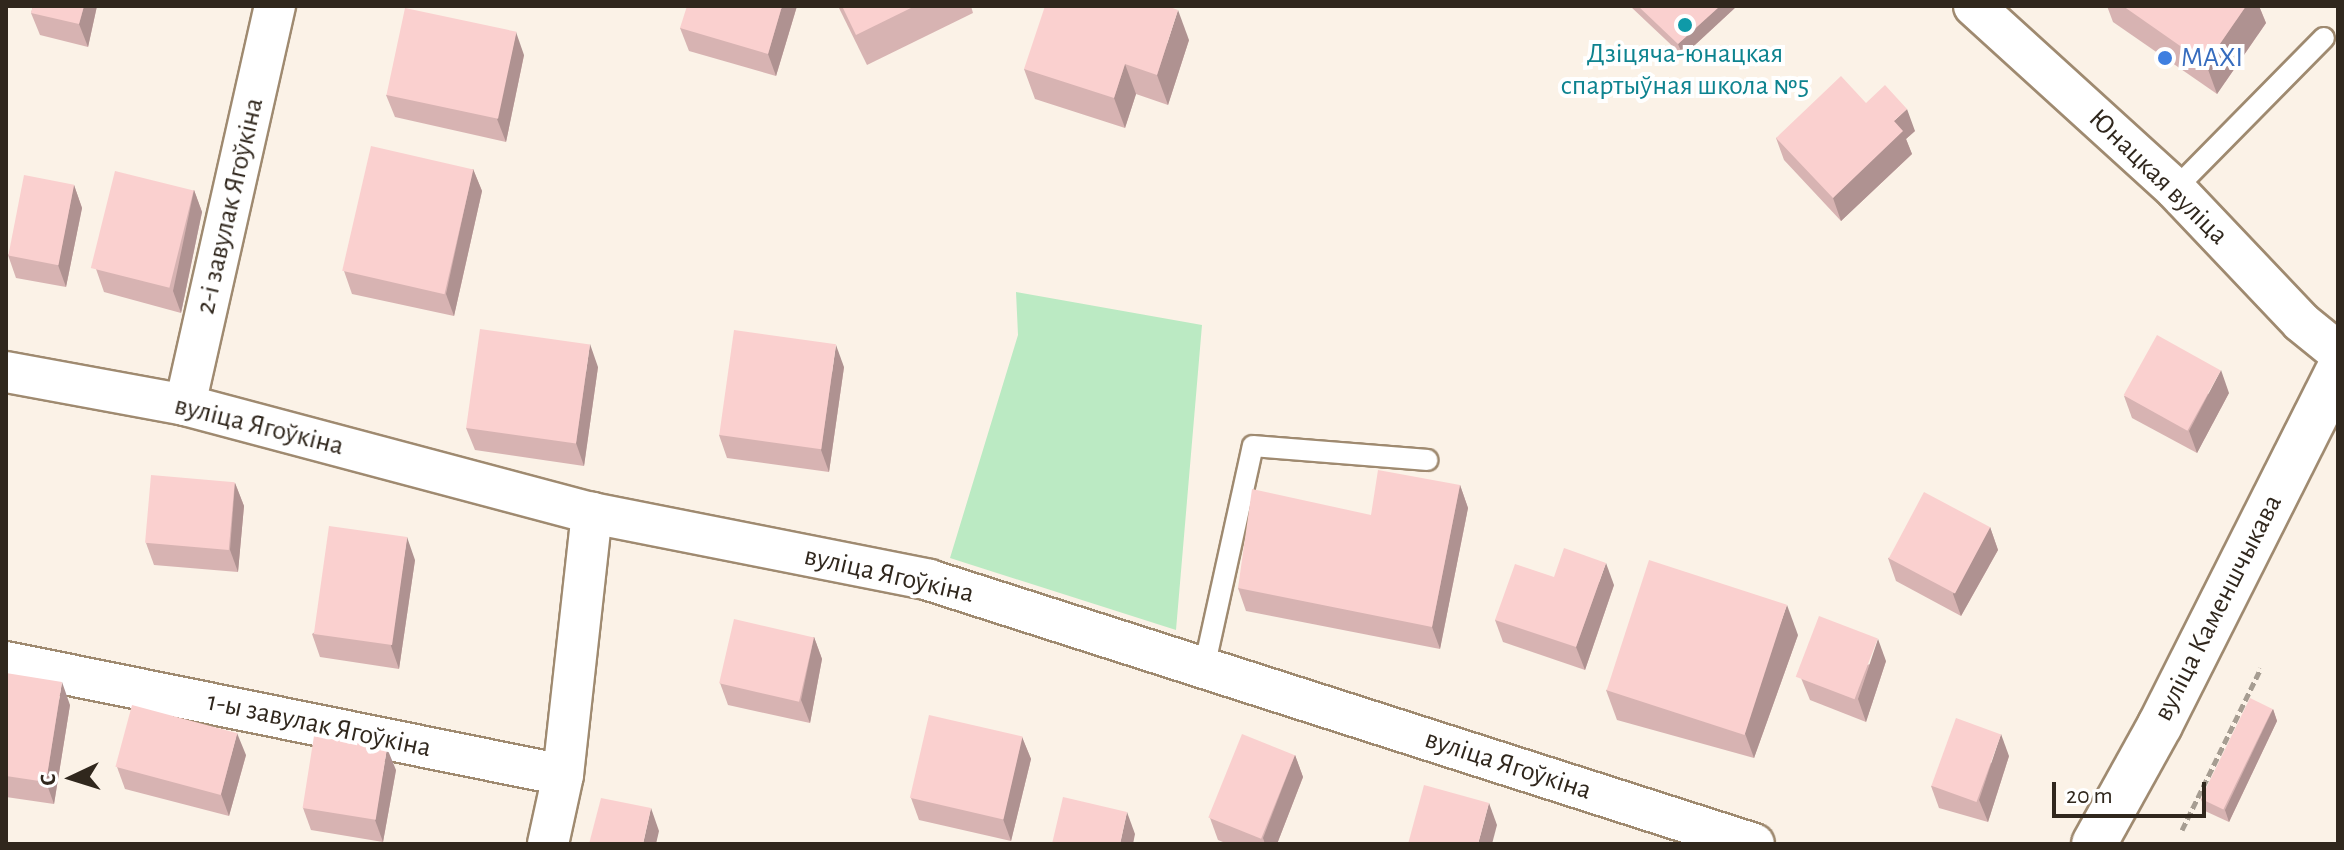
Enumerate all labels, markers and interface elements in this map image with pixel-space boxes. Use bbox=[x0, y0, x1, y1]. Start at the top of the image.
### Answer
marker: Дзіцяча-юнацкая спартыўная школа №5 bbox=[1676, 16, 1694, 34]
place label: Дзіцяча-юнацкая спартыўная школа №5 bbox=[1561, 37, 1809, 103]
place label: MAXI bbox=[2181, 41, 2243, 75]
marker: MAXI bbox=[2156, 49, 2174, 67]
street label: 2-і завулак Ягоўкіна bbox=[189, 95, 271, 317]
street label: Юнацкая вуліца bbox=[2081, 102, 2235, 252]
street label: вуліца Ягоўкіна bbox=[171, 389, 347, 463]
street label: вуліца Каменшчыкава bbox=[2146, 489, 2290, 727]
street label: вуліца Ягоўкіна bbox=[801, 539, 977, 611]
street label: 1-ы завулак Ягоўкіна bbox=[204, 685, 434, 765]
street label: вуліца Ягоўкіна bbox=[1420, 722, 1596, 808]
north arrow bbox=[32, 738, 112, 818]
scale bar bbox=[2056, 766, 2210, 816]
text: С bbox=[37, 773, 59, 787]
text: 20 m bbox=[2066, 784, 2113, 808]

